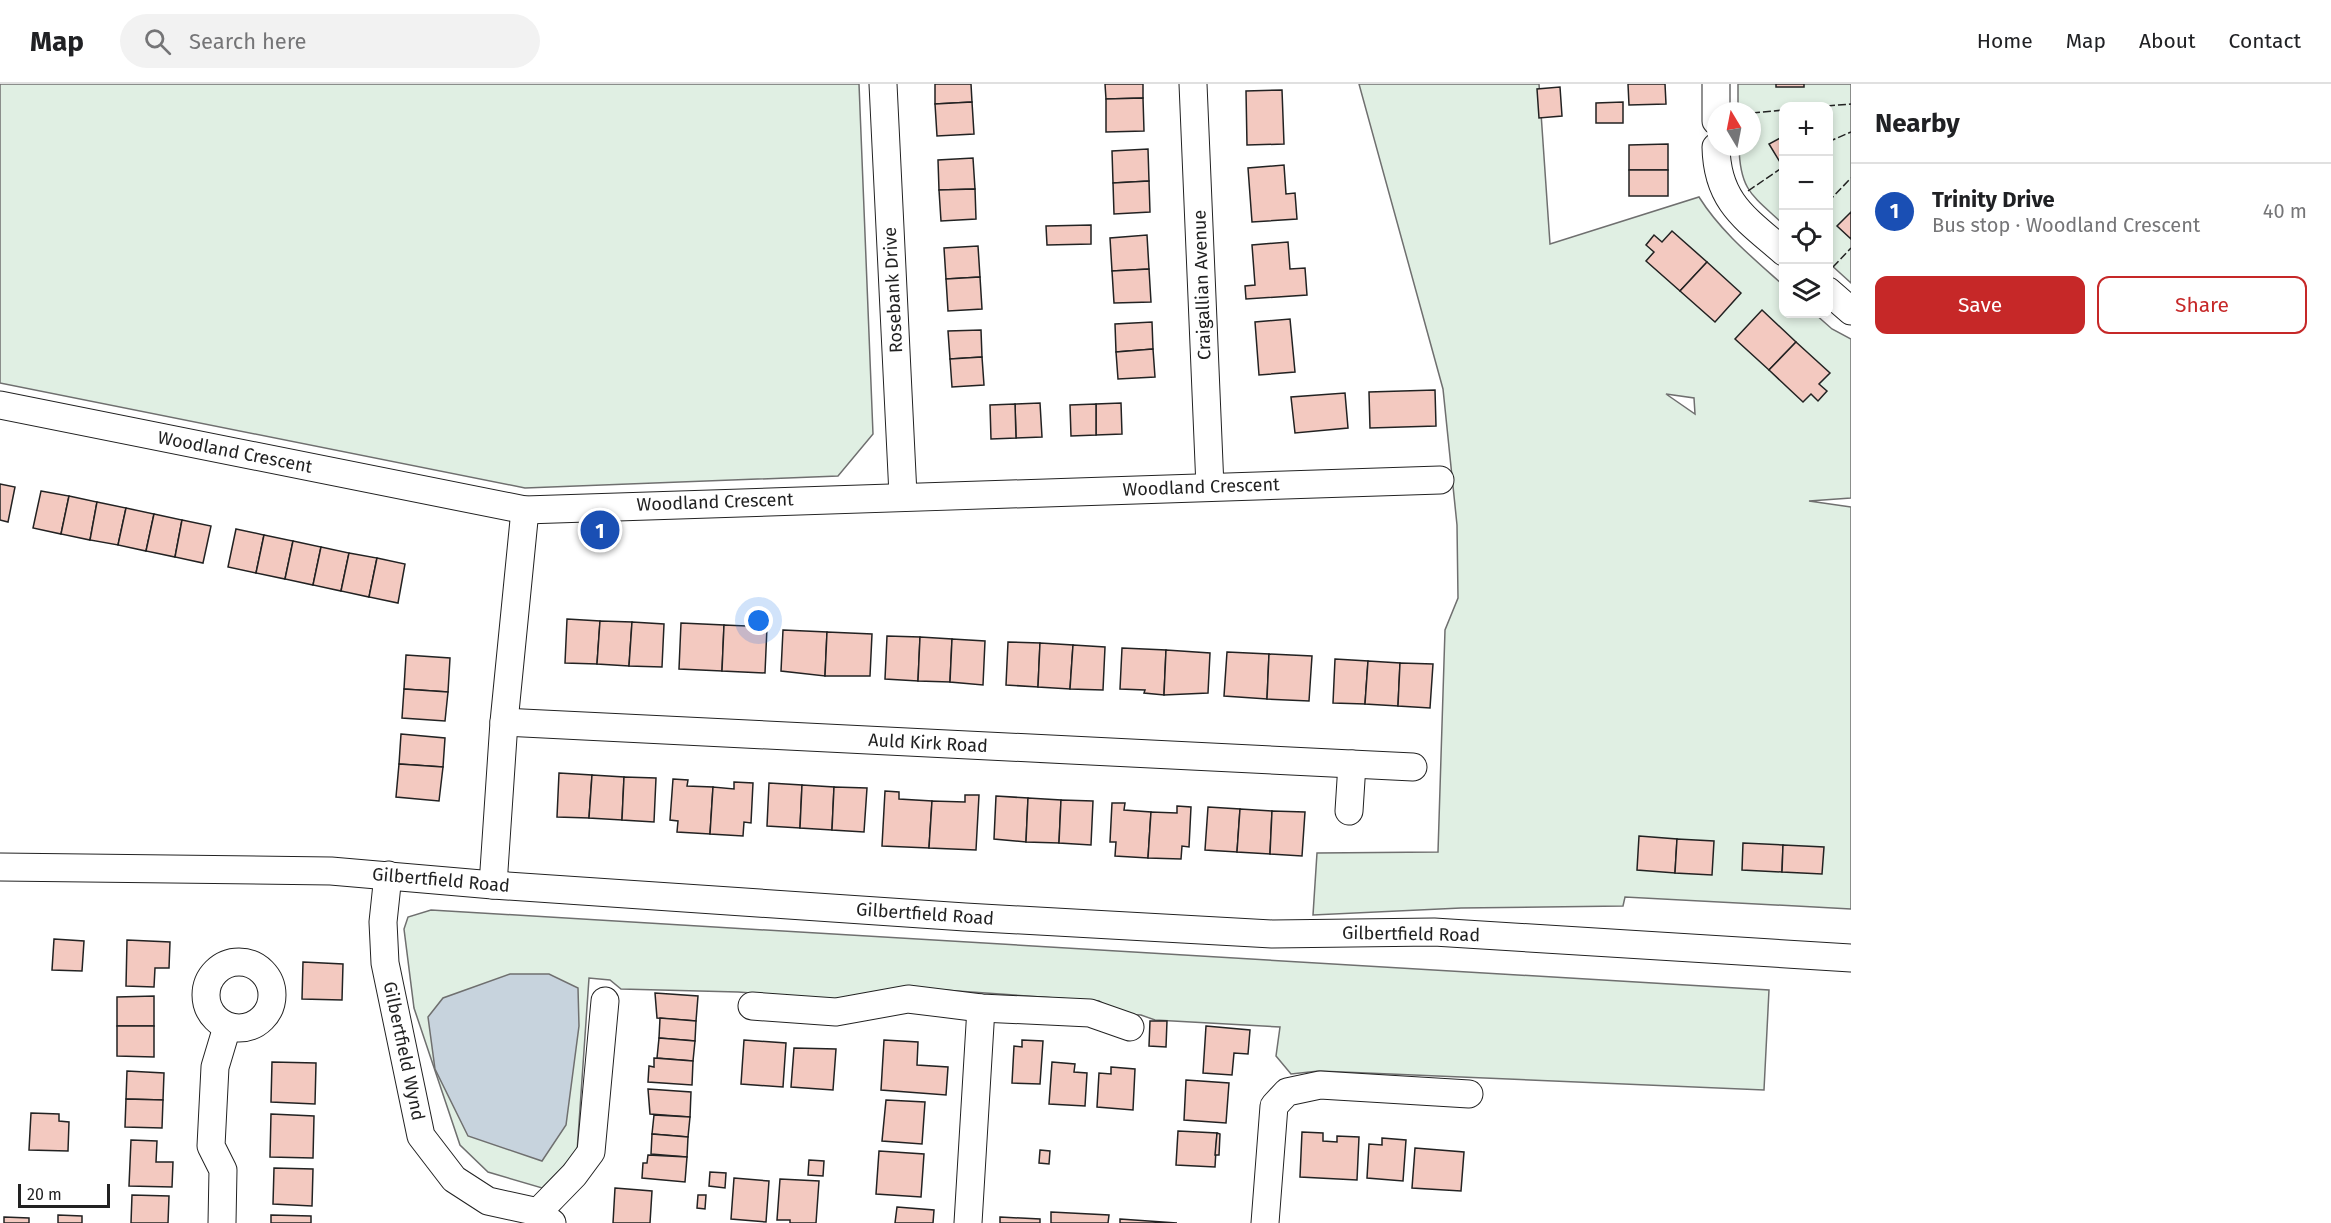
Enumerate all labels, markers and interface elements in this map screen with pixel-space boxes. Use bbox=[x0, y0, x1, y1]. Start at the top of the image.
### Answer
search box bbox=[120, 14, 540, 68]
text: Map bbox=[30, 25, 84, 58]
icon: search bbox=[141, 25, 174, 58]
text: Search here bbox=[189, 28, 307, 55]
text: Home bbox=[1977, 28, 2033, 54]
text: Map bbox=[2066, 28, 2106, 54]
text: About bbox=[2139, 28, 2196, 54]
text: Contact bbox=[2229, 28, 2301, 54]
north arrow bbox=[1707, 102, 1761, 156]
map controls bbox=[1779, 102, 1833, 318]
button: + bbox=[1779, 102, 1833, 156]
text: Nearby bbox=[1875, 108, 1960, 139]
button: − bbox=[1779, 156, 1833, 210]
text: Trinity Drive bbox=[1932, 186, 2055, 213]
text: 1 bbox=[1890, 199, 1899, 223]
text: 40 m bbox=[2263, 199, 2307, 223]
street label: Craigallian Avenue bbox=[1188, 210, 1216, 360]
button: locate bbox=[1779, 210, 1833, 264]
text: Bus stop · Woodland Crescent bbox=[1932, 213, 2200, 237]
street label: Rosebank Drive bbox=[879, 226, 907, 354]
button: layers bbox=[1779, 264, 1833, 318]
button: Save bbox=[1875, 276, 2085, 334]
button: Share bbox=[2097, 276, 2307, 334]
street label: Woodland Crescent bbox=[156, 426, 315, 478]
street label: Woodland Crescent bbox=[1122, 473, 1280, 501]
street label: Woodland Crescent bbox=[636, 488, 794, 516]
pin: 1 bbox=[580, 508, 620, 552]
your location bbox=[744, 606, 773, 635]
street label: Auld Kirk Road bbox=[868, 729, 988, 757]
street label: Gilbertfield Road bbox=[371, 863, 511, 897]
street label: Gilbertfield Road bbox=[855, 898, 995, 930]
street label: Gilbertfield Road bbox=[1342, 922, 1480, 946]
street label: Gilbertfield Wynd bbox=[379, 979, 429, 1123]
scale bar bbox=[18, 1181, 110, 1208]
text: 20 m bbox=[27, 1185, 62, 1204]

